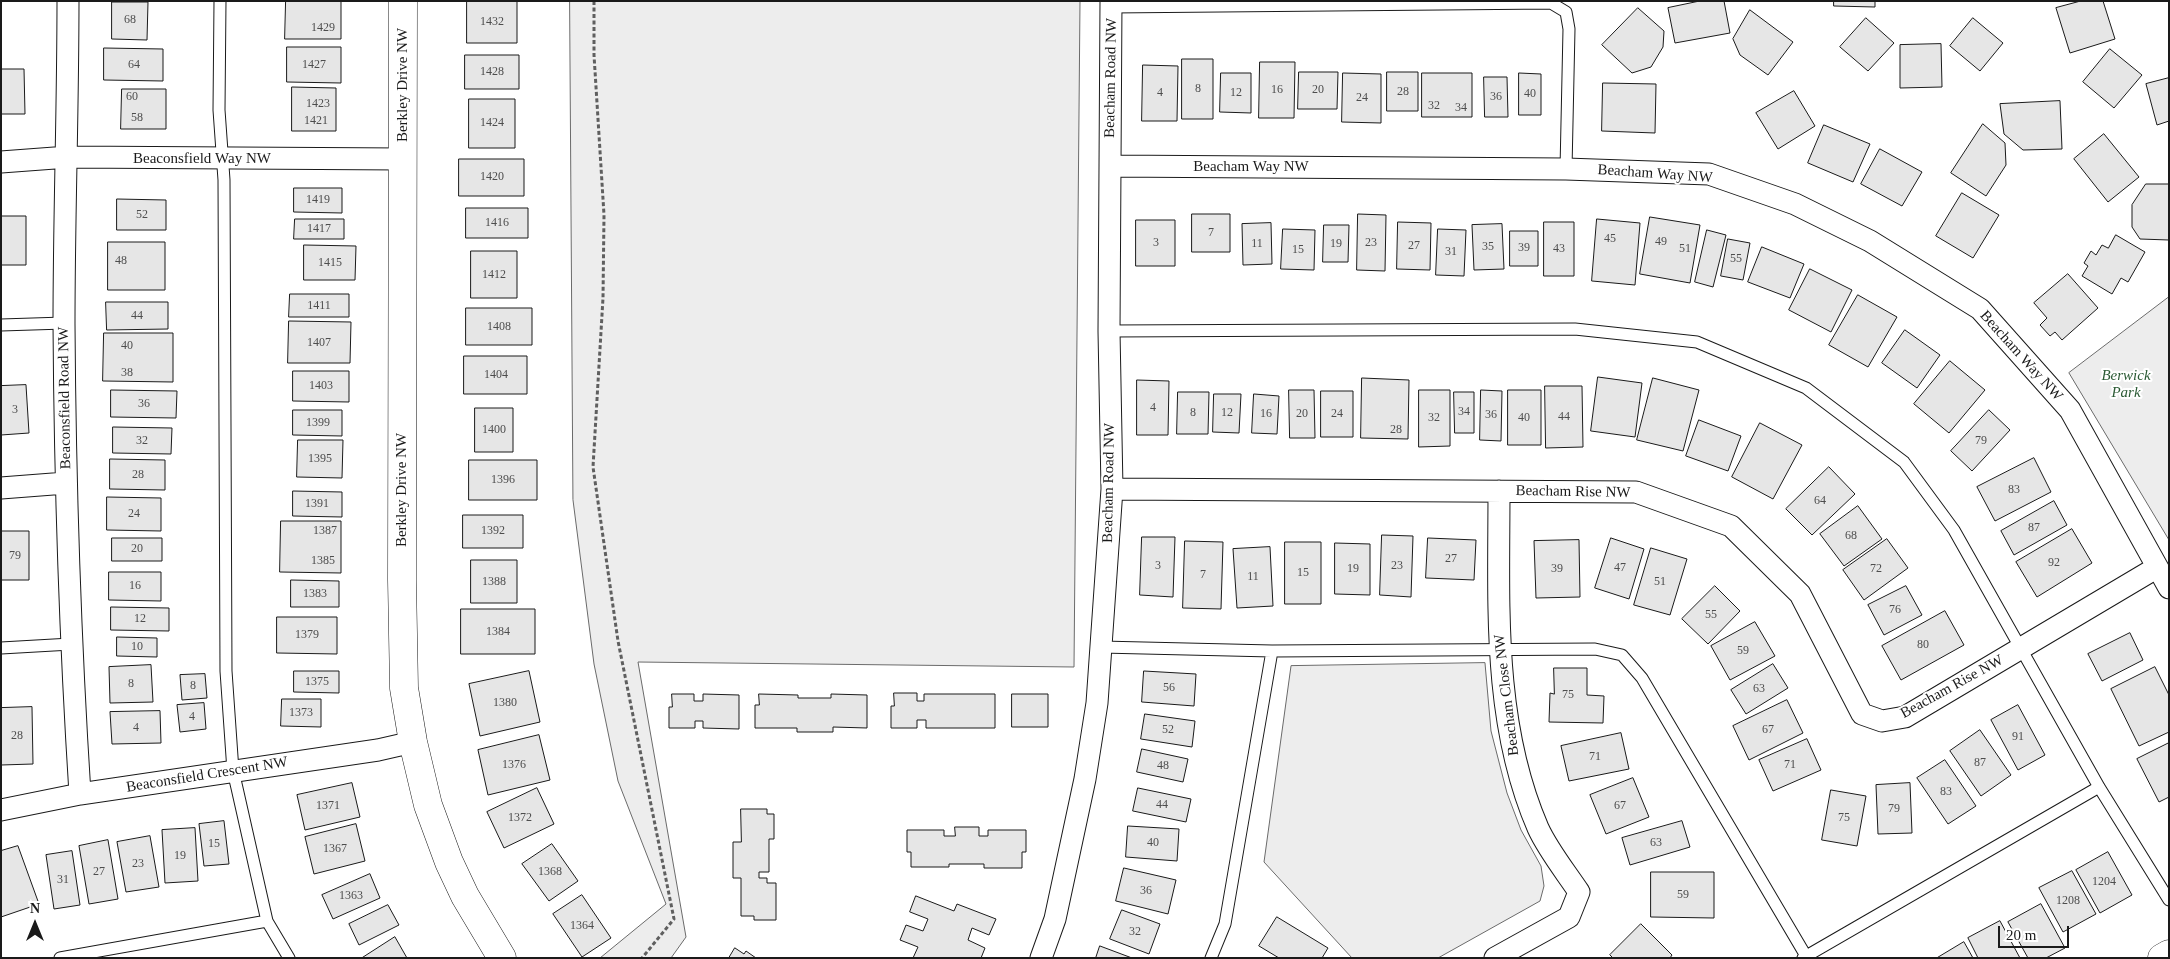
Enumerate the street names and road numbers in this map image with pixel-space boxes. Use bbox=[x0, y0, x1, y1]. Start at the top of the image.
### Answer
street label: Beacham Road NW bbox=[1101, 18, 1121, 138]
street label: Berkley Drive NW bbox=[394, 28, 412, 142]
street label: Beaconsfield Way NW bbox=[133, 150, 271, 168]
street label: Beacham Way NW bbox=[1193, 158, 1309, 176]
street label: Beacham Way NW bbox=[1597, 161, 1713, 187]
street label: Beacham Way NW bbox=[1976, 307, 2066, 405]
street label: Beaconsfield Road NW bbox=[55, 327, 75, 469]
street label: Beacham Road NW bbox=[1099, 423, 1119, 543]
street label: Berkley Drive NW bbox=[393, 433, 411, 547]
street label: Beacham Rise NW bbox=[1515, 482, 1631, 502]
street label: Beacham Close NW bbox=[1491, 633, 1523, 757]
street label: Beacham Rise NW bbox=[1897, 651, 2007, 723]
street label: Beaconsfield Crescent NW bbox=[125, 753, 289, 797]

